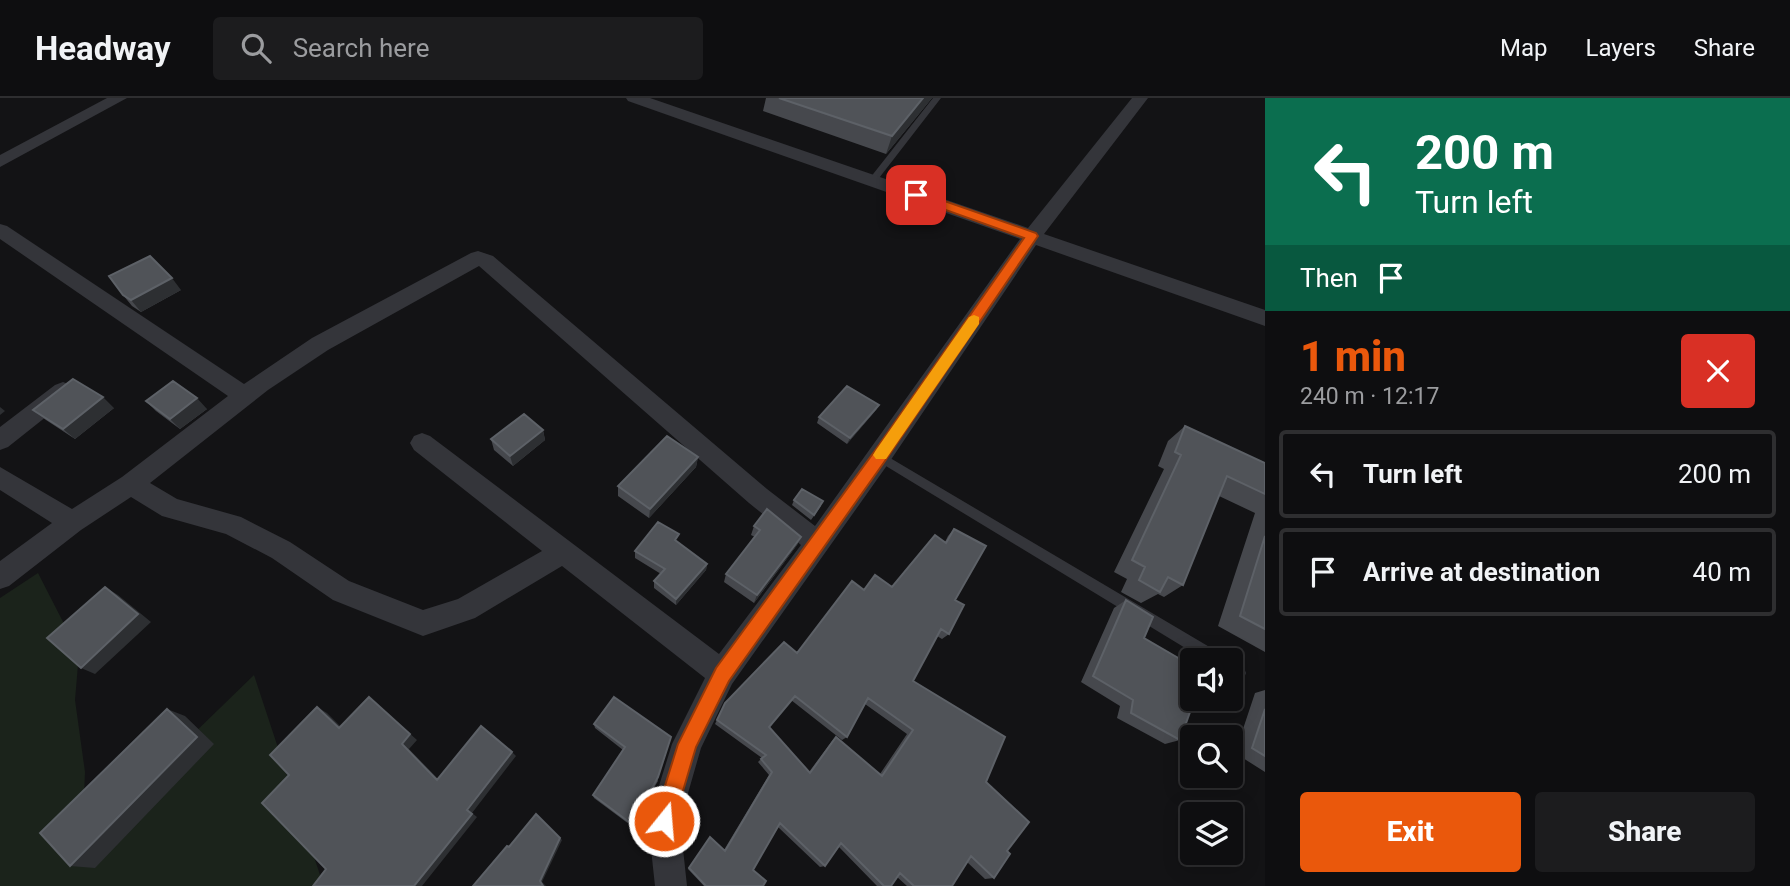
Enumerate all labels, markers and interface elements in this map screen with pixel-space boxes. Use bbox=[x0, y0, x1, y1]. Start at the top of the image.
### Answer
search box bbox=[213, 17, 703, 80]
text: Headway bbox=[35, 29, 171, 68]
icon: search bbox=[237, 29, 275, 67]
text: Search here bbox=[293, 33, 429, 63]
text: Map bbox=[1500, 34, 1548, 62]
text: Layers bbox=[1586, 34, 1656, 62]
text: Share bbox=[1694, 34, 1755, 62]
text: 200 m bbox=[1415, 124, 1554, 181]
icon: left bbox=[1300, 126, 1391, 217]
pin bbox=[886, 165, 946, 225]
icon: arrive bbox=[897, 176, 935, 214]
text: Turn left bbox=[1415, 183, 1533, 221]
icon: arrive bbox=[1372, 259, 1410, 297]
text: Then bbox=[1300, 263, 1358, 293]
text: 1 min bbox=[1300, 332, 1406, 381]
button: close bbox=[1681, 334, 1755, 408]
text: 240 m · 12:17 bbox=[1300, 383, 1439, 410]
icon: left bbox=[1304, 455, 1342, 493]
text: Turn left bbox=[1363, 459, 1462, 489]
text: 200 m bbox=[1678, 459, 1751, 489]
icon: arrive bbox=[1304, 553, 1342, 591]
text: Arrive at destination bbox=[1363, 557, 1600, 587]
text: 40 m bbox=[1693, 557, 1751, 587]
map controls bbox=[1180, 648, 1243, 865]
button: sound bbox=[1180, 648, 1243, 711]
button: search bbox=[1180, 725, 1243, 788]
position arrow bbox=[627, 784, 701, 858]
button: Exit bbox=[1300, 792, 1521, 872]
button: Share bbox=[1535, 792, 1755, 872]
button: layers bbox=[1180, 802, 1243, 865]

